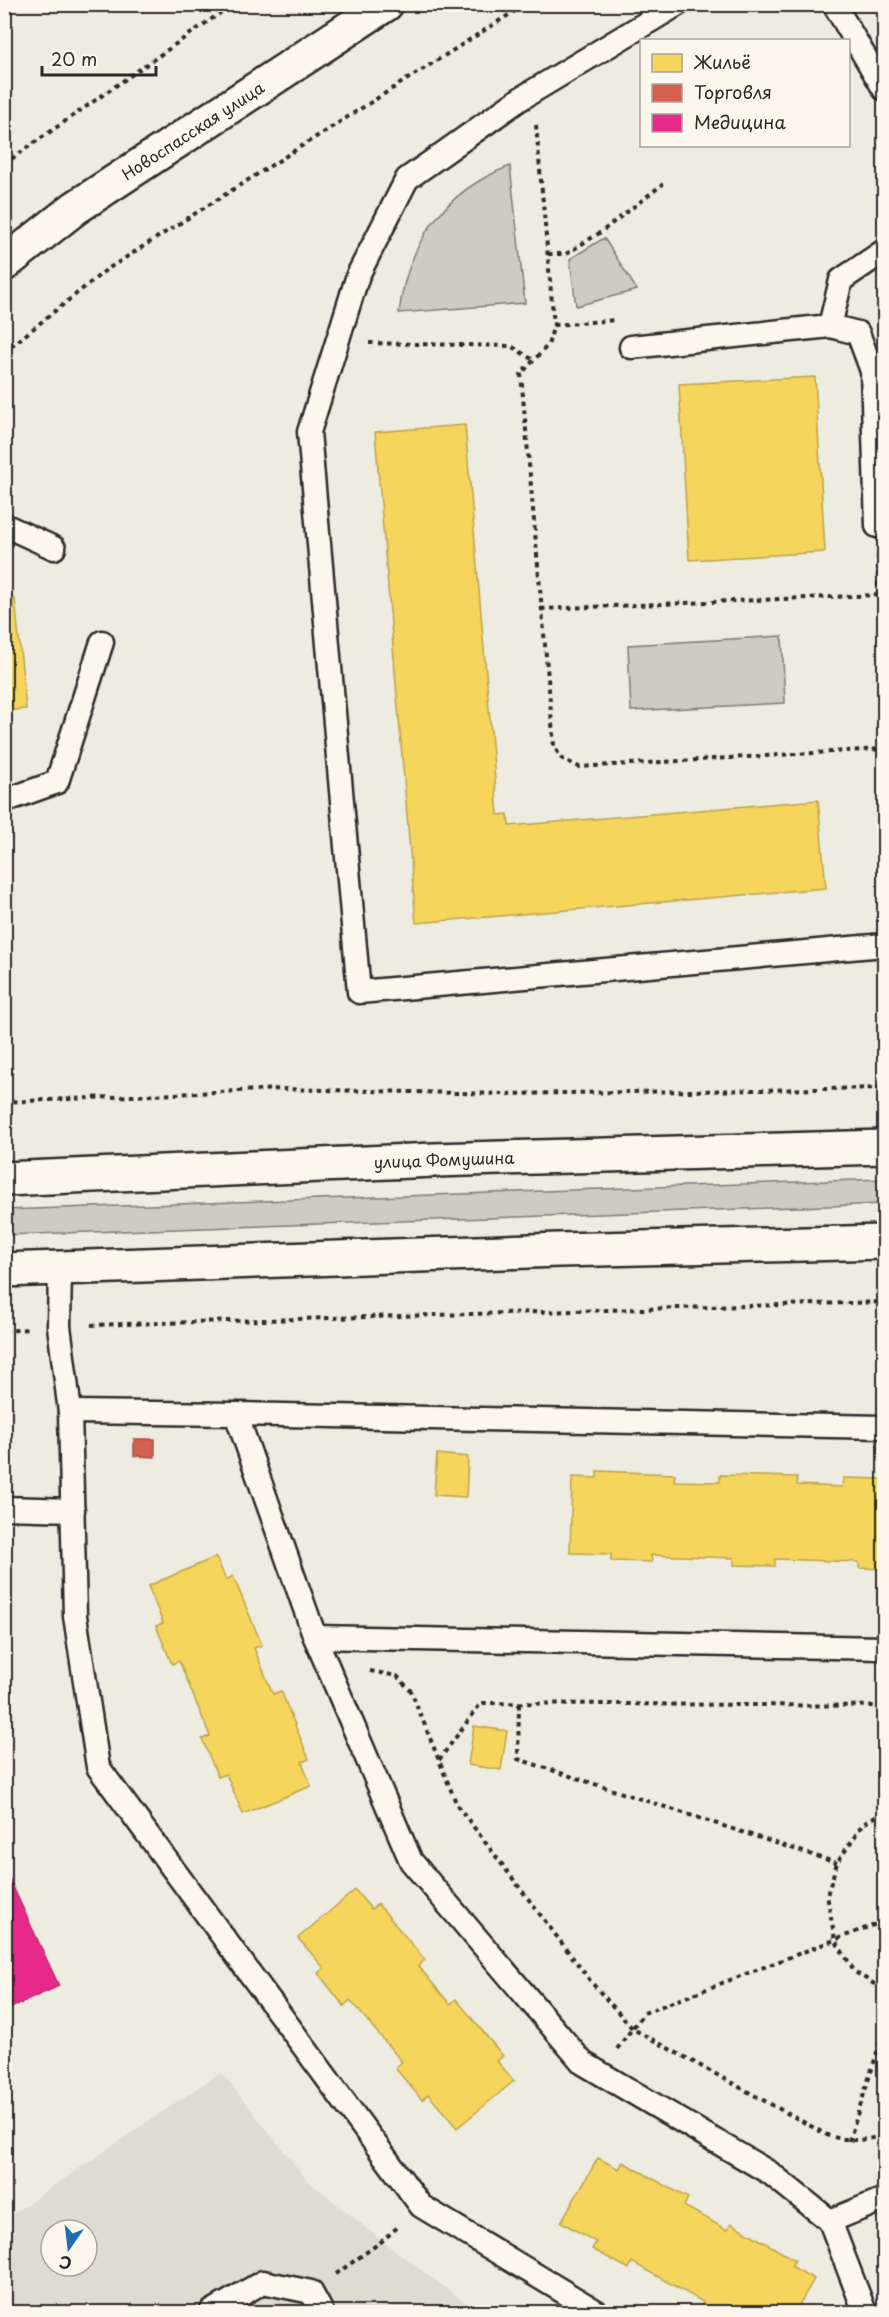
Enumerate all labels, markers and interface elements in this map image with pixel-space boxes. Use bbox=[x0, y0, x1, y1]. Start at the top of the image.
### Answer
scale bar bbox=[42, 39, 156, 77]
legend bbox=[640, 39, 850, 147]
text: 20 m bbox=[51, 45, 97, 72]
text: Жильё bbox=[693, 48, 751, 75]
street label: Новоспасская улица bbox=[116, 75, 269, 185]
text: Торговля bbox=[694, 78, 772, 105]
text: Медицина bbox=[694, 108, 786, 135]
street label: улица Фомушина bbox=[373, 1145, 515, 1173]
north arrow bbox=[39, 2218, 99, 2278]
text: С bbox=[56, 2250, 74, 2277]

